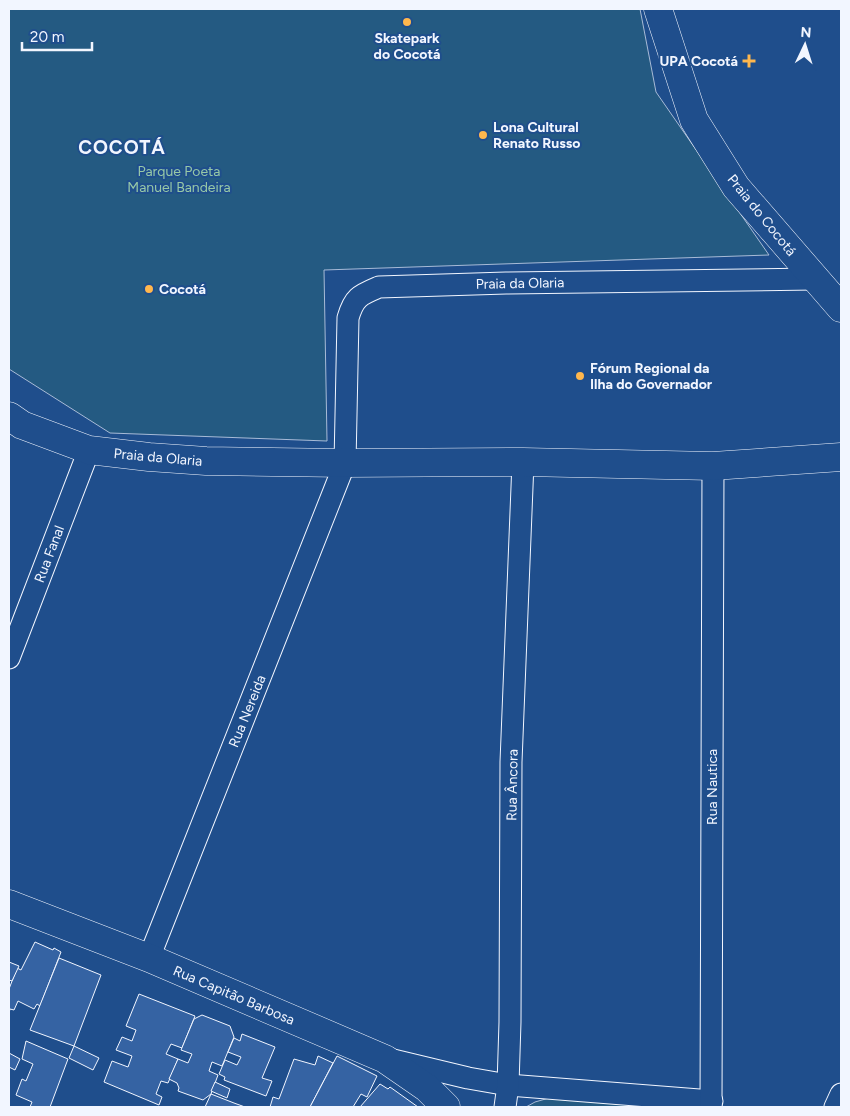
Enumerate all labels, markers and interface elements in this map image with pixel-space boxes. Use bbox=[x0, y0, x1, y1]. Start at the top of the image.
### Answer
marker: Skatepark do Cocotá bbox=[401, 16, 413, 28]
scale bar bbox=[22, 20, 92, 52]
north arrow bbox=[780, 20, 830, 70]
text: N bbox=[800, 24, 812, 41]
text: 20 m bbox=[30, 28, 64, 46]
place label: Skatepark do Cocotá bbox=[374, 30, 440, 63]
place label: UPA Cocotá bbox=[659, 53, 738, 70]
marker: UPA Cocotá bbox=[742, 54, 756, 68]
place label: Lona Cultural Renato Russo bbox=[493, 119, 580, 152]
marker: Lona Cultural Renato Russo bbox=[477, 129, 489, 141]
district label: COCOTÁ bbox=[78, 136, 166, 159]
park label: Parque Poeta Manuel Bandeira bbox=[127, 163, 231, 196]
street label: Praia do Cocotá bbox=[724, 171, 800, 259]
street label: Praia da Olaria bbox=[475, 274, 565, 293]
place label: Cocotá bbox=[159, 281, 206, 298]
marker: Cocotá bbox=[143, 283, 155, 295]
place label: Fórum Regional da Ilha do Governador bbox=[590, 360, 713, 393]
marker: Fórum Regional da Ilha do Governador bbox=[574, 370, 586, 382]
street label: Praia da Olaria bbox=[113, 445, 203, 470]
street label: Rua Fanal bbox=[31, 523, 68, 585]
street label: Rua Nereida bbox=[225, 672, 270, 750]
street label: Rua Âncora bbox=[503, 749, 522, 821]
street label: Rua Nautica bbox=[704, 749, 721, 825]
street label: Rua Capitão Barbosa bbox=[171, 962, 297, 1029]

